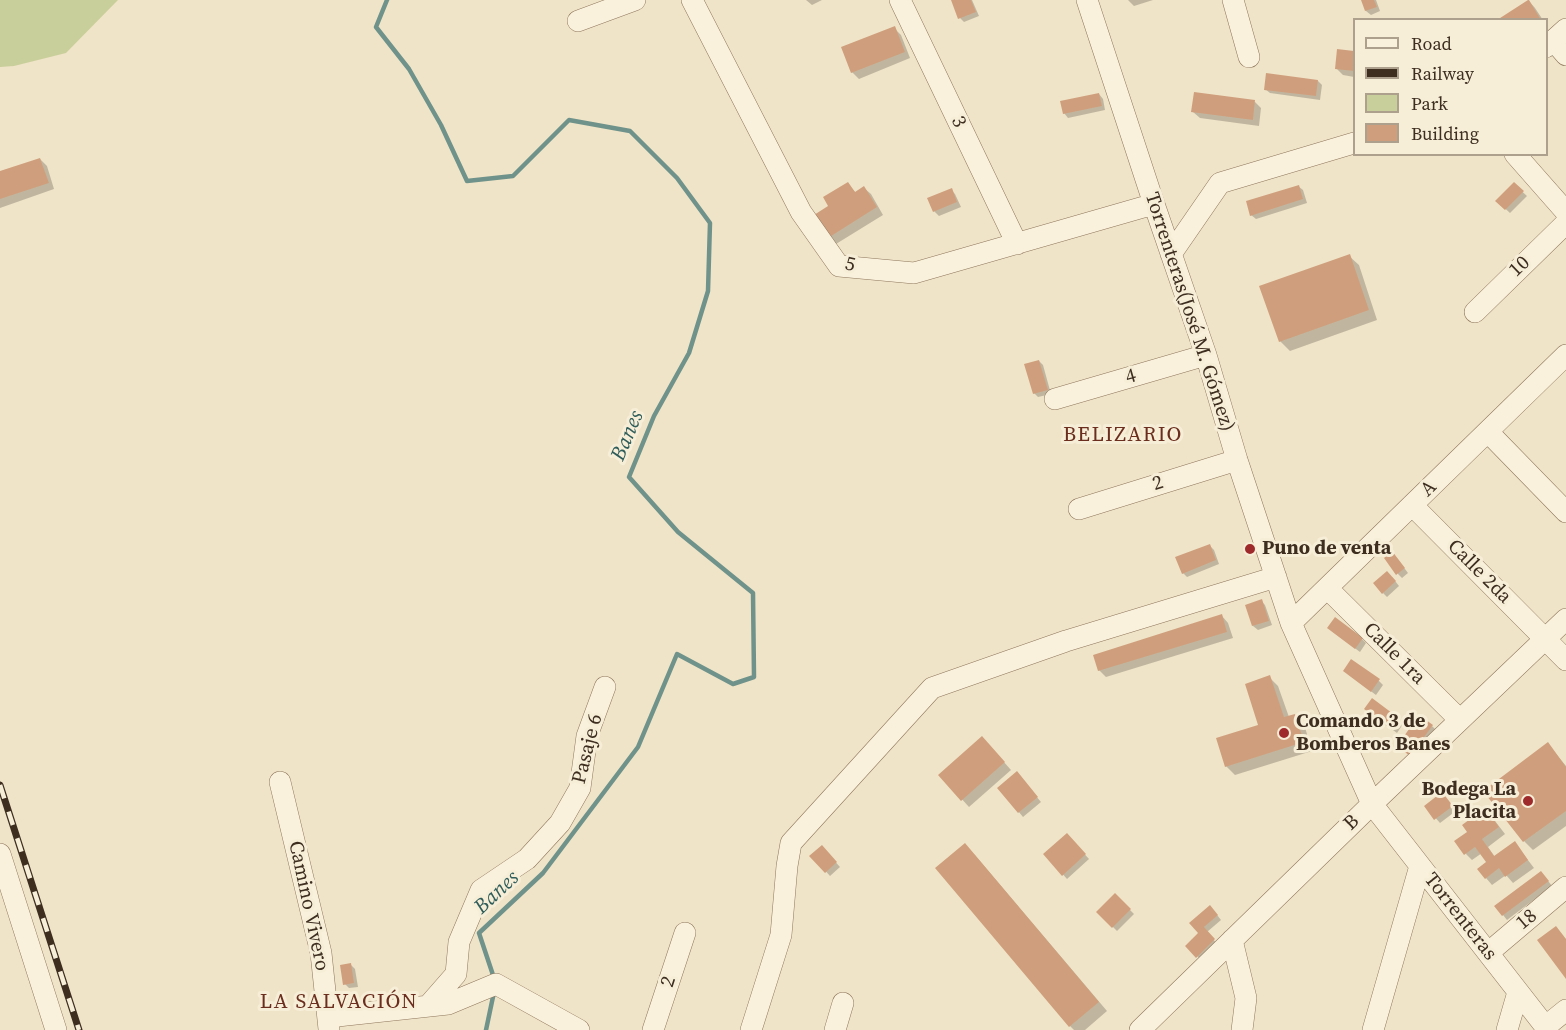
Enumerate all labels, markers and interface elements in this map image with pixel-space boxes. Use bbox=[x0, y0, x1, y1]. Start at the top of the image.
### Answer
legend bbox=[1353, 18, 1548, 156]
text: Road bbox=[1411, 31, 1452, 56]
text: Railway bbox=[1411, 61, 1474, 86]
text: Park bbox=[1411, 91, 1448, 116]
street label: 3 bbox=[945, 112, 971, 132]
text: Building bbox=[1411, 121, 1479, 146]
street label: Torrenteras(José M. Gómez) bbox=[1139, 189, 1239, 435]
street label: 10 bbox=[1504, 251, 1536, 283]
street label: 5 bbox=[843, 252, 857, 278]
street label: 4 bbox=[1123, 364, 1139, 390]
water label: Banes bbox=[606, 407, 650, 465]
district label: BELIZARIO bbox=[1063, 423, 1183, 449]
street label: 2 bbox=[1150, 471, 1166, 497]
street label: A bbox=[1416, 476, 1442, 502]
street label: Calle 2da bbox=[1442, 535, 1516, 609]
place label: Puno de venta bbox=[1262, 537, 1391, 561]
marker: Puno de venta bbox=[1243, 542, 1257, 556]
street label: Calle 1ra bbox=[1358, 618, 1430, 690]
place label: Comando 3 de Bomberos Banes bbox=[1296, 710, 1450, 757]
street label: Pasaje 6 bbox=[568, 712, 608, 786]
marker: Comando 3 de Bomberos Banes bbox=[1277, 726, 1291, 740]
place label: Bodega La Placita bbox=[1421, 778, 1516, 825]
marker: Bodega La Placita bbox=[1521, 794, 1535, 808]
street label: B bbox=[1339, 810, 1365, 836]
street label: Camino Vivero bbox=[283, 839, 333, 973]
water label: Banes bbox=[469, 866, 525, 920]
street label: Torrenteras bbox=[1418, 868, 1502, 966]
street label: 18 bbox=[1512, 904, 1542, 936]
street label: 2 bbox=[656, 974, 682, 990]
district label: LA SALVACIÓN bbox=[260, 990, 418, 1016]

